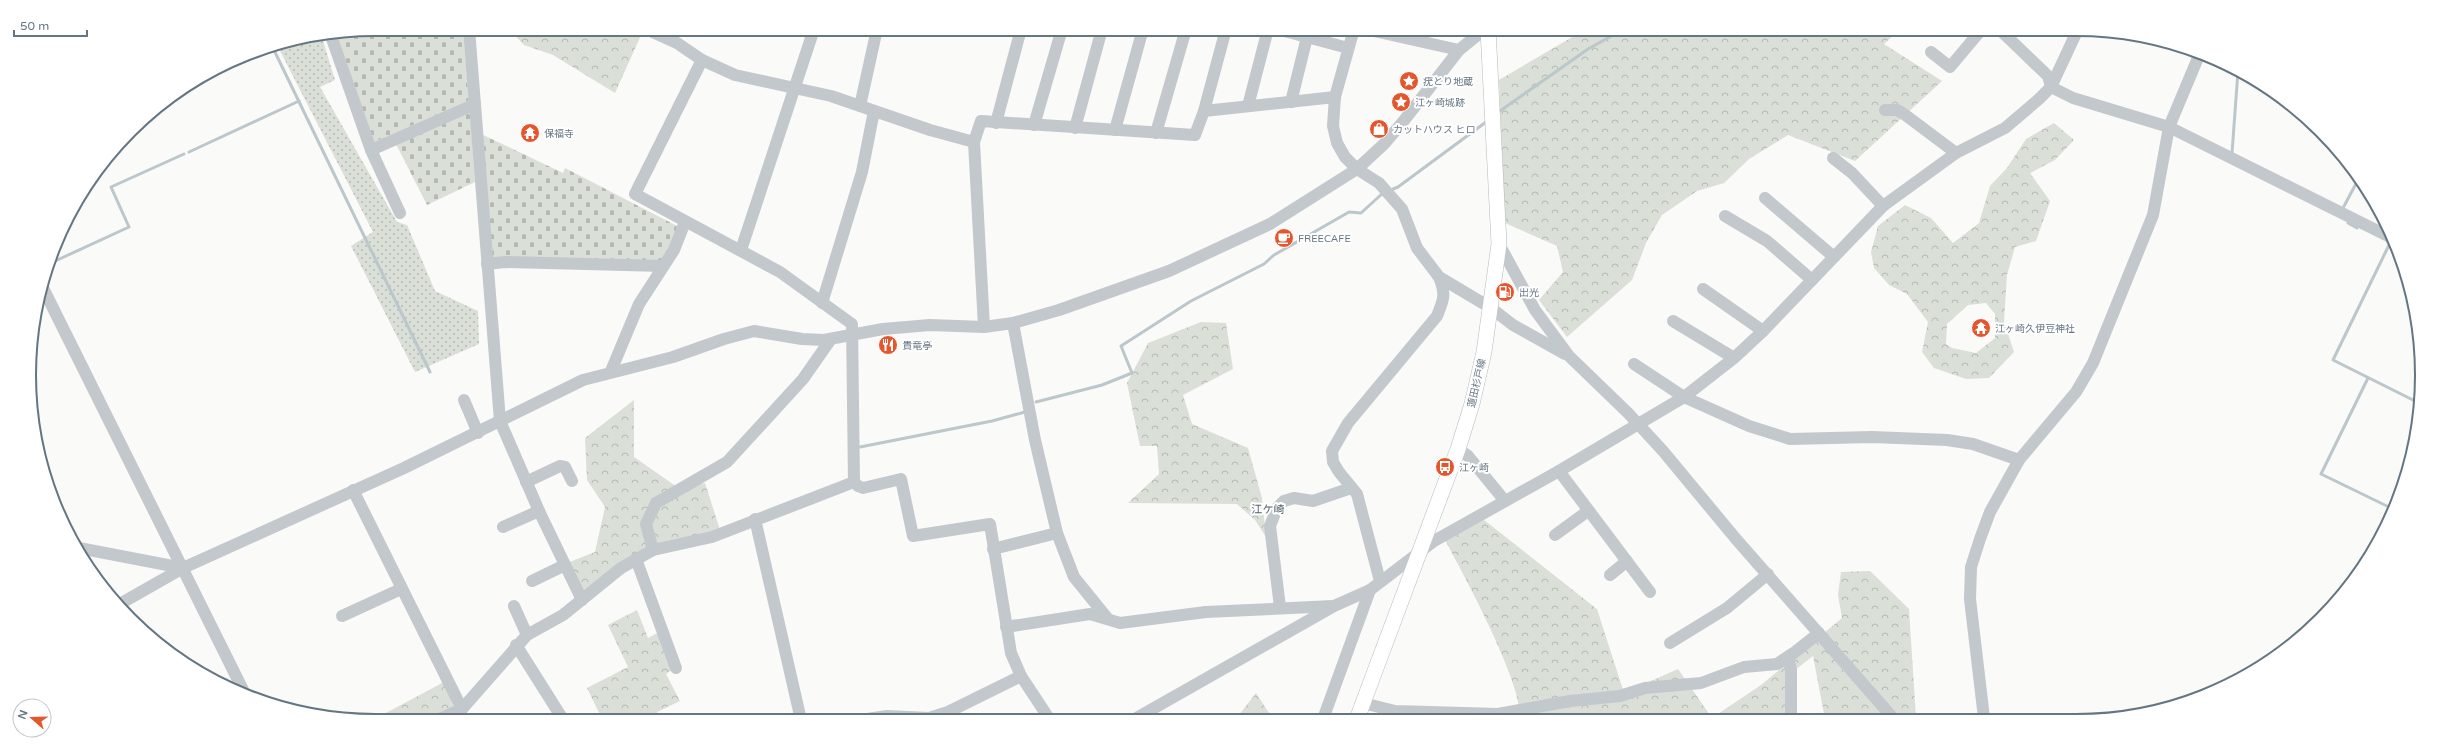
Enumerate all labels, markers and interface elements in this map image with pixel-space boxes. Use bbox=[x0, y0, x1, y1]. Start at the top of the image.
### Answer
scale bar bbox=[14, 12, 87, 38]
text: 50 m bbox=[20, 19, 49, 33]
place icon: 疣とり地蔵 bbox=[1398, 70, 1420, 92]
place label: 疣とり地蔵 bbox=[1423, 76, 1473, 88]
place icon: 江ヶ崎城跡 bbox=[1390, 91, 1412, 113]
place label: 江ヶ崎城跡 bbox=[1415, 97, 1465, 109]
shop icon: カットハウス ヒロ bbox=[1368, 118, 1390, 140]
temple icon: 保福寺 bbox=[519, 122, 541, 144]
place label: カットハウス ヒロ bbox=[1393, 124, 1476, 136]
place label: 保福寺 bbox=[544, 128, 574, 140]
cafe icon: FREECAFE bbox=[1273, 227, 1295, 249]
place label: FREECAFE bbox=[1298, 233, 1351, 245]
fuel station icon: 出光 bbox=[1494, 281, 1516, 303]
place label: 出光 bbox=[1519, 287, 1539, 299]
temple icon: 江ヶ崎久伊豆神社 bbox=[1970, 317, 1992, 339]
place label: 江ヶ崎久伊豆神社 bbox=[1995, 323, 2075, 335]
restaurant icon: 貴竜亭 bbox=[877, 334, 899, 356]
place label: 貴竜亭 bbox=[902, 340, 932, 352]
street label: 蓮田杉戸線 bbox=[1466, 358, 1488, 409]
bus stop icon: 江ヶ崎 bbox=[1434, 456, 1456, 478]
place label: 江ヶ崎 bbox=[1459, 462, 1489, 474]
district label: 江ケ崎 bbox=[1252, 503, 1285, 516]
north arrow bbox=[12, 698, 52, 738]
text: N bbox=[15, 708, 31, 721]

